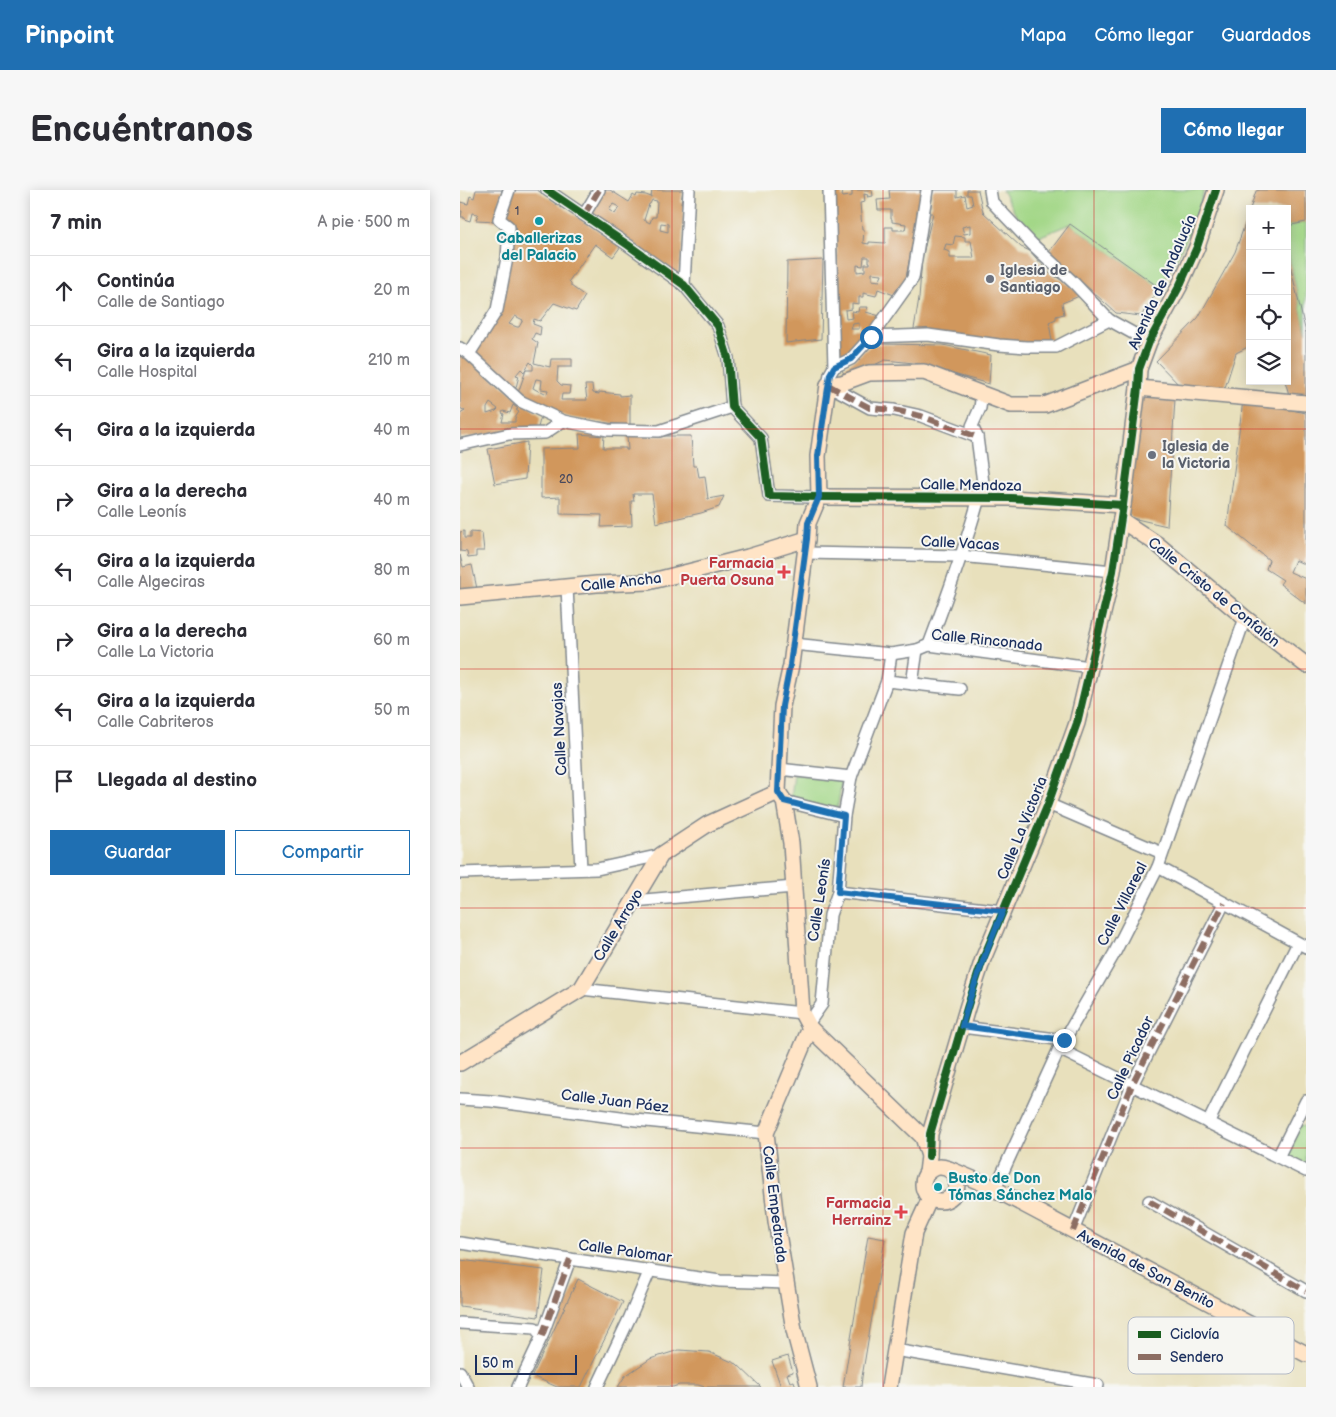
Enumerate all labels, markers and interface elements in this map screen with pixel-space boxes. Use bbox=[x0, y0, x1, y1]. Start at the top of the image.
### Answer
text: Pinpoint bbox=[25, 21, 114, 50]
text: Mapa bbox=[1020, 25, 1066, 46]
text: Cómo llegar bbox=[1094, 25, 1193, 46]
text: Guardados bbox=[1221, 25, 1311, 46]
button: Cómo llegar bbox=[1161, 108, 1306, 153]
text: Encuéntranos bbox=[30, 109, 253, 152]
house number: 1 bbox=[515, 204, 519, 219]
map controls bbox=[1246, 205, 1291, 385]
button: + bbox=[1246, 205, 1291, 250]
text: 7 min bbox=[50, 210, 102, 235]
street label: Avenida de Andalucía bbox=[1124, 212, 1201, 353]
text: A pie · 500 m bbox=[317, 213, 410, 232]
marker: Caballerizas del Palacio bbox=[533, 215, 545, 227]
place label: Caballerizas del Palacio bbox=[496, 229, 582, 265]
button: − bbox=[1246, 250, 1291, 295]
place label: Iglesia de Santiago bbox=[1000, 261, 1067, 297]
text: Continúa bbox=[97, 270, 175, 293]
marker: Iglesia de Santiago bbox=[984, 273, 996, 285]
icon: ahead bbox=[50, 277, 78, 305]
text: 20 m bbox=[374, 281, 410, 300]
text: Calle de Santiago bbox=[97, 293, 225, 312]
button: locate bbox=[1246, 295, 1291, 340]
route start bbox=[860, 326, 883, 349]
text: Gira a la izquierda bbox=[97, 340, 255, 363]
button: layers bbox=[1246, 340, 1291, 385]
icon: left bbox=[50, 347, 78, 375]
text: 210 m bbox=[368, 351, 410, 370]
text: Calle Hospital bbox=[97, 363, 197, 382]
icon: left bbox=[50, 417, 78, 445]
text: Gira a la izquierda bbox=[97, 419, 255, 442]
text: 40 m bbox=[373, 421, 410, 440]
place label: Iglesia de la Victoria bbox=[1162, 437, 1230, 473]
marker: Iglesia de la Victoria bbox=[1146, 449, 1158, 461]
house number: 20 bbox=[559, 472, 573, 487]
street label: Calle Mendoza bbox=[920, 475, 1022, 496]
text: Gira a la derecha bbox=[97, 480, 247, 503]
icon: right bbox=[50, 487, 78, 515]
text: 40 m bbox=[373, 491, 410, 510]
text: Calle Leonís bbox=[97, 503, 186, 522]
street label: Calle Vacas bbox=[920, 532, 1000, 555]
street label: Calle Cristo de Confalón bbox=[1144, 533, 1284, 652]
text: Gira a la izquierda bbox=[97, 550, 255, 573]
place label: Farmacia Puerta Osuna bbox=[680, 554, 774, 590]
icon: left bbox=[50, 557, 78, 585]
text: 80 m bbox=[374, 561, 410, 580]
marker: Farmacia Puerta Osuna bbox=[778, 566, 790, 578]
street label: Calle Ancha bbox=[580, 569, 662, 596]
text: Calle Algeciras bbox=[97, 573, 205, 592]
text: Gira a la derecha bbox=[97, 620, 247, 643]
street label: Calle Rinconada bbox=[930, 625, 1044, 656]
icon: right bbox=[50, 627, 78, 655]
text: 60 m bbox=[373, 631, 410, 650]
text: Calle La Victoria bbox=[97, 643, 214, 662]
street label: Calle Navajas bbox=[548, 681, 571, 776]
text: Gira a la izquierda bbox=[97, 690, 255, 713]
icon: left bbox=[50, 697, 78, 725]
text: 50 m bbox=[374, 701, 410, 720]
text: Calle Cabriteros bbox=[97, 713, 214, 732]
icon: arrive bbox=[50, 767, 78, 795]
text: Llegada al destino bbox=[97, 769, 257, 792]
street label: Calle La Victoria bbox=[993, 774, 1052, 883]
button: Guardar bbox=[50, 830, 225, 875]
button: Compartir bbox=[235, 830, 410, 875]
street label: Calle Leonís bbox=[804, 857, 836, 943]
street label: Calle Villareal bbox=[1093, 859, 1152, 949]
street label: Calle Arroyo bbox=[589, 885, 648, 965]
street label: Calle Picador bbox=[1103, 1013, 1158, 1103]
route end bbox=[1053, 1029, 1076, 1052]
street label: Calle Juan Páez bbox=[560, 1085, 671, 1118]
street label: Calle Empedrada bbox=[758, 1144, 791, 1264]
place label: Busto de Don Tómas Sánchez Malo bbox=[948, 1169, 1093, 1205]
marker: Busto de Don Tómas Sánchez Malo bbox=[932, 1181, 944, 1193]
place label: Farmacia Herrainz bbox=[826, 1194, 892, 1230]
marker: Farmacia Herrainz bbox=[895, 1206, 907, 1218]
street label: Avenida de San Benito bbox=[1074, 1225, 1218, 1314]
street label: Calle Palomar bbox=[577, 1236, 673, 1268]
legend bbox=[1128, 1317, 1294, 1374]
text: Ciclovía bbox=[1170, 1326, 1220, 1343]
text: Sendero bbox=[1170, 1349, 1224, 1366]
scale bar bbox=[475, 1352, 578, 1375]
text: 50 m bbox=[482, 1355, 514, 1372]

